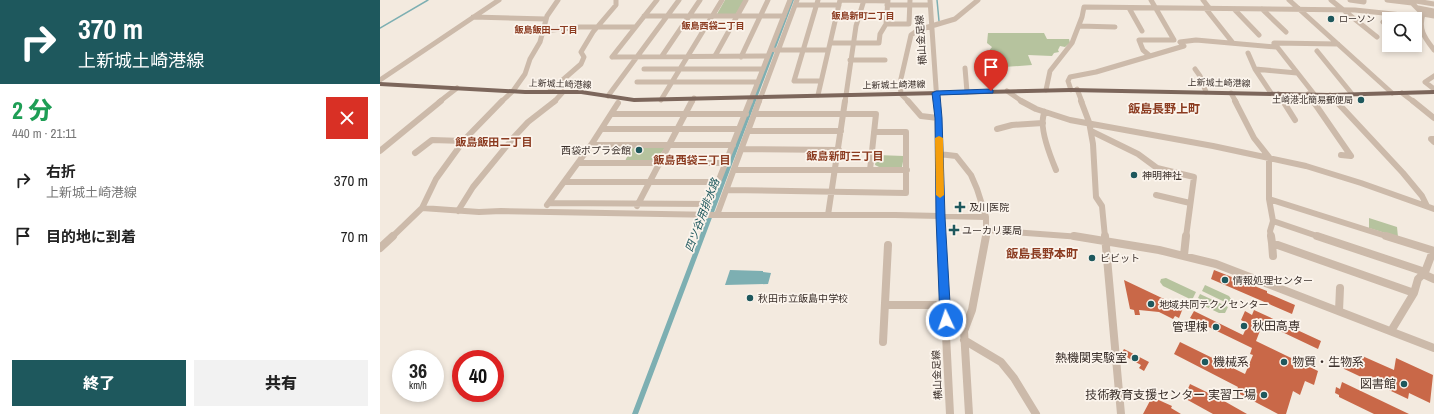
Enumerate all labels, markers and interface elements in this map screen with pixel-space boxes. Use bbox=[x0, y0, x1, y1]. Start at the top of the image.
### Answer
text: 370 m bbox=[78, 10, 143, 48]
district label: 飯島新町二丁目 bbox=[831, 10, 895, 22]
map controls bbox=[1382, 12, 1422, 52]
button: search bbox=[1382, 12, 1422, 52]
place label: ローソン bbox=[1339, 13, 1375, 25]
marker: ローソン bbox=[1326, 14, 1336, 24]
street label: 横山金足線 bbox=[913, 15, 929, 65]
icon: right bbox=[12, 16, 64, 68]
district label: 飯島西袋二丁目 bbox=[681, 20, 745, 32]
district label: 飯島飯田一丁目 bbox=[514, 24, 578, 36]
text: 上新城土崎港線 bbox=[78, 48, 204, 73]
pin bbox=[974, 50, 1008, 91]
icon: arrive bbox=[980, 56, 1002, 78]
street label: 上新城土崎港線 bbox=[1187, 76, 1252, 90]
street label: 上新城土崎港線 bbox=[528, 77, 593, 91]
street label: 上新城土崎港線 bbox=[862, 78, 927, 92]
text: 2 分 bbox=[12, 94, 52, 126]
place label: 土崎港北簡易郵便局 bbox=[1272, 94, 1353, 106]
marker: 土崎港北簡易郵便局 bbox=[1356, 95, 1366, 105]
button: close bbox=[326, 97, 368, 139]
district label: 飯島長野上町 bbox=[1128, 101, 1200, 117]
text: 440 m · 21:11 bbox=[12, 125, 76, 142]
district label: 飯島飯田二丁目 bbox=[455, 135, 533, 149]
place label: 西袋ポプラ会館 bbox=[561, 144, 631, 157]
marker: 西袋ポプラ会館 bbox=[634, 145, 644, 155]
district label: 飯島新町三丁目 bbox=[806, 149, 884, 163]
district label: 飯島西袋三丁目 bbox=[653, 153, 731, 167]
text: 右折 bbox=[46, 161, 76, 182]
icon: right bbox=[12, 169, 34, 191]
place label: 神明神社 bbox=[1142, 169, 1182, 182]
text: 370 m bbox=[334, 170, 368, 191]
marker: 神明神社 bbox=[1129, 170, 1139, 180]
water label: 四ツ谷用排水路 bbox=[682, 176, 723, 253]
text: 上新城土崎港線 bbox=[46, 184, 137, 201]
marker: 及川医院 bbox=[954, 201, 966, 213]
place label: 及川医院 bbox=[969, 201, 1009, 214]
place label: ユーカリ薬局 bbox=[962, 224, 1022, 237]
icon: arrive bbox=[12, 225, 34, 247]
marker: ユーカリ薬局 bbox=[949, 225, 959, 235]
text: 目的地に到着 bbox=[46, 226, 136, 247]
text: 70 m bbox=[341, 226, 368, 247]
district label: 飯島長野本町 bbox=[1006, 246, 1078, 262]
place label: ビビット bbox=[1100, 252, 1140, 265]
marker: ビビット bbox=[1087, 253, 1097, 263]
place label: 情報処理センター bbox=[1233, 274, 1313, 287]
marker: 情報処理センター bbox=[1220, 275, 1230, 285]
place label: 秋田市立飯島中学校 bbox=[758, 292, 848, 305]
marker: 秋田市立飯島中学校 bbox=[745, 293, 755, 303]
place label: 地域共同テクノセンター bbox=[1159, 298, 1268, 311]
position arrow bbox=[925, 299, 967, 341]
marker: 地域共同テクノセンター bbox=[1146, 299, 1156, 309]
place label: 秋田高専 bbox=[1252, 318, 1300, 334]
place label: 管理棟 bbox=[1172, 319, 1208, 335]
marker: 秋田高専 bbox=[1239, 321, 1249, 331]
marker: 管理棟 bbox=[1211, 322, 1221, 332]
speed limit sign: 40 bbox=[452, 350, 504, 402]
street label: 横山金足線 bbox=[929, 350, 945, 400]
place label: 熱機関実験室 bbox=[1055, 350, 1127, 366]
marker: 熱機関実験室 bbox=[1130, 353, 1140, 363]
place label: 機械系 bbox=[1213, 354, 1249, 370]
place label: 物質・生物系 bbox=[1292, 354, 1364, 370]
text: 36 bbox=[409, 357, 427, 384]
marker: 機械系 bbox=[1200, 357, 1210, 367]
marker: 物質・生物系 bbox=[1279, 357, 1289, 367]
button: 終了 bbox=[12, 360, 186, 406]
button: 共有 bbox=[194, 360, 368, 406]
place label: 図書館 bbox=[1360, 376, 1396, 392]
text: km/h bbox=[409, 379, 427, 392]
marker: 図書館 bbox=[1399, 379, 1409, 389]
place label: 技術教育支援センター 実習工場 bbox=[1085, 387, 1256, 403]
marker: 技術教育支援センター 実習工場 bbox=[1259, 390, 1269, 400]

